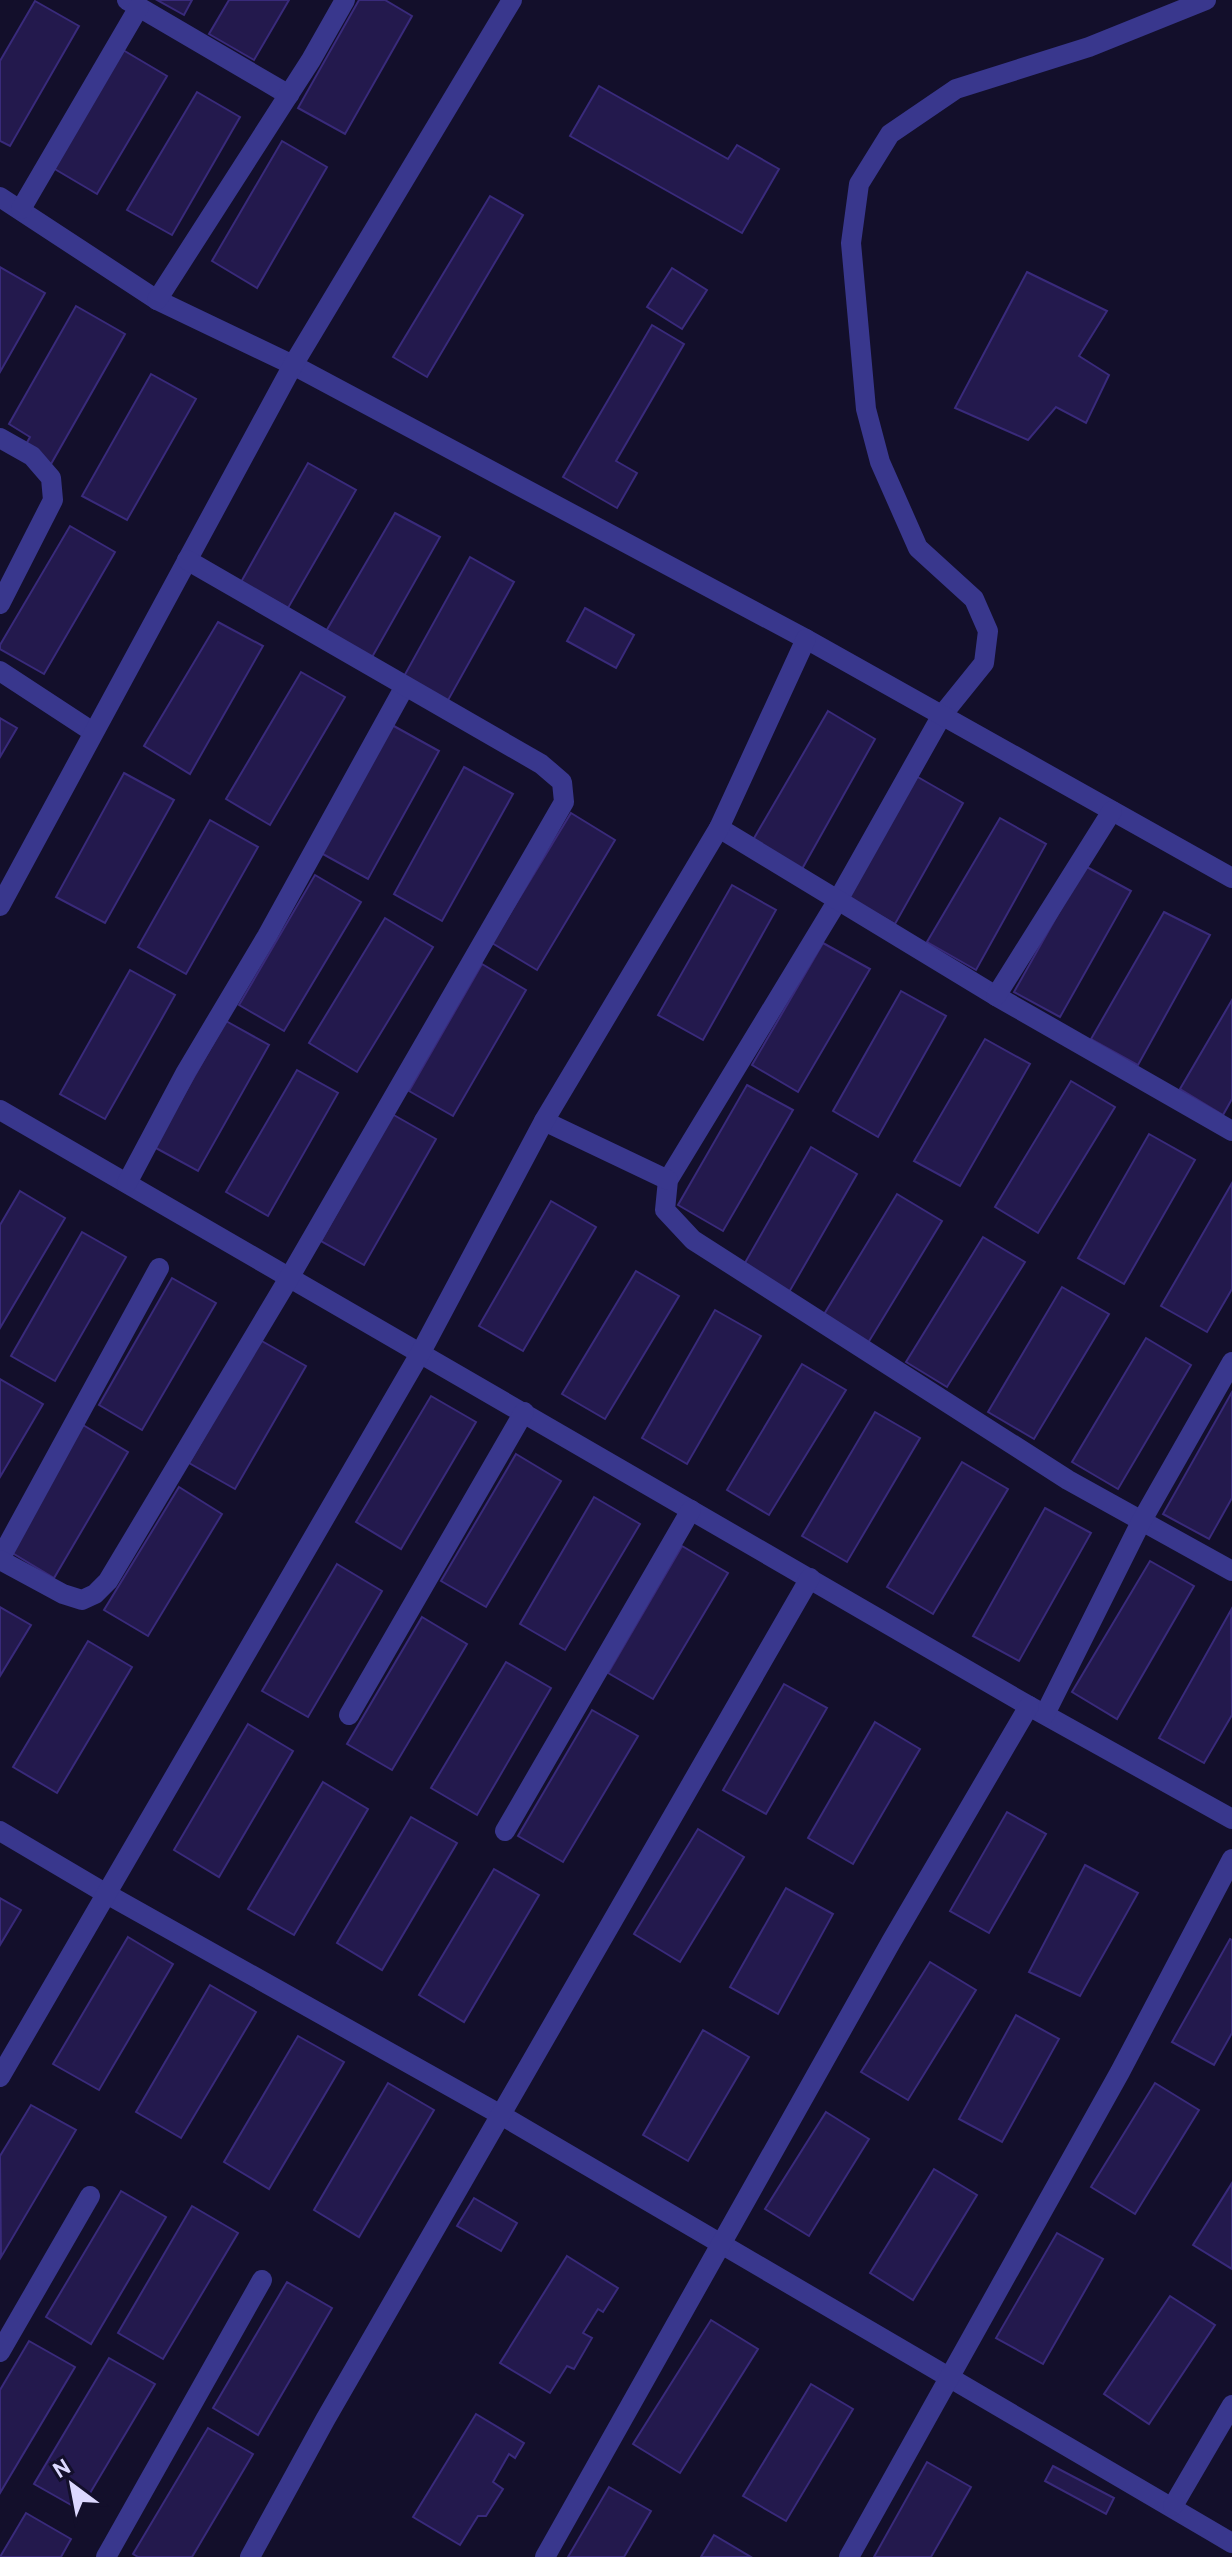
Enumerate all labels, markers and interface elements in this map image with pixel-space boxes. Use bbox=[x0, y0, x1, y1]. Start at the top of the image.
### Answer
north arrow bbox=[32, 2445, 112, 2525]
text: N bbox=[48, 2453, 75, 2484]

